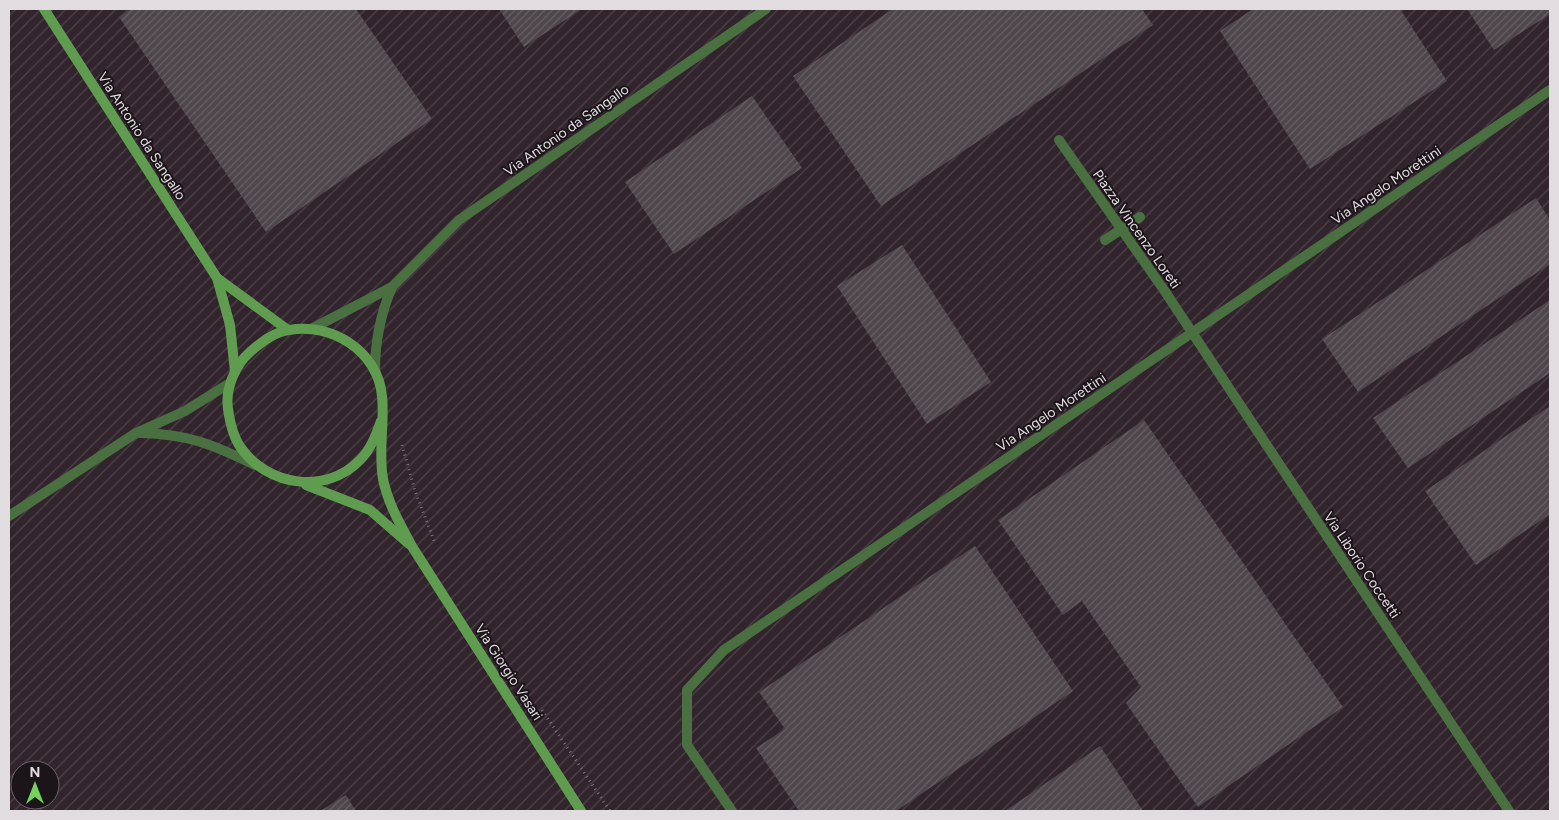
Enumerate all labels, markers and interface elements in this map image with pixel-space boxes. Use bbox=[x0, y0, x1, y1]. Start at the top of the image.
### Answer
street label: Via Antonio da Sangallo bbox=[94, 69, 189, 203]
street label: Via Antonio da Sangallo bbox=[500, 81, 632, 180]
street label: Via Angelo Morettini bbox=[1328, 142, 1444, 228]
street label: Piazza Vincenzo Loreti bbox=[1089, 166, 1184, 292]
street label: Via Angelo Morettini bbox=[993, 369, 1109, 455]
street label: Via Liborio Coccetti bbox=[1320, 509, 1404, 622]
street label: Via Giorgio Vasari bbox=[471, 621, 546, 724]
north arrow bbox=[10, 760, 60, 810]
text: N bbox=[30, 764, 40, 781]

